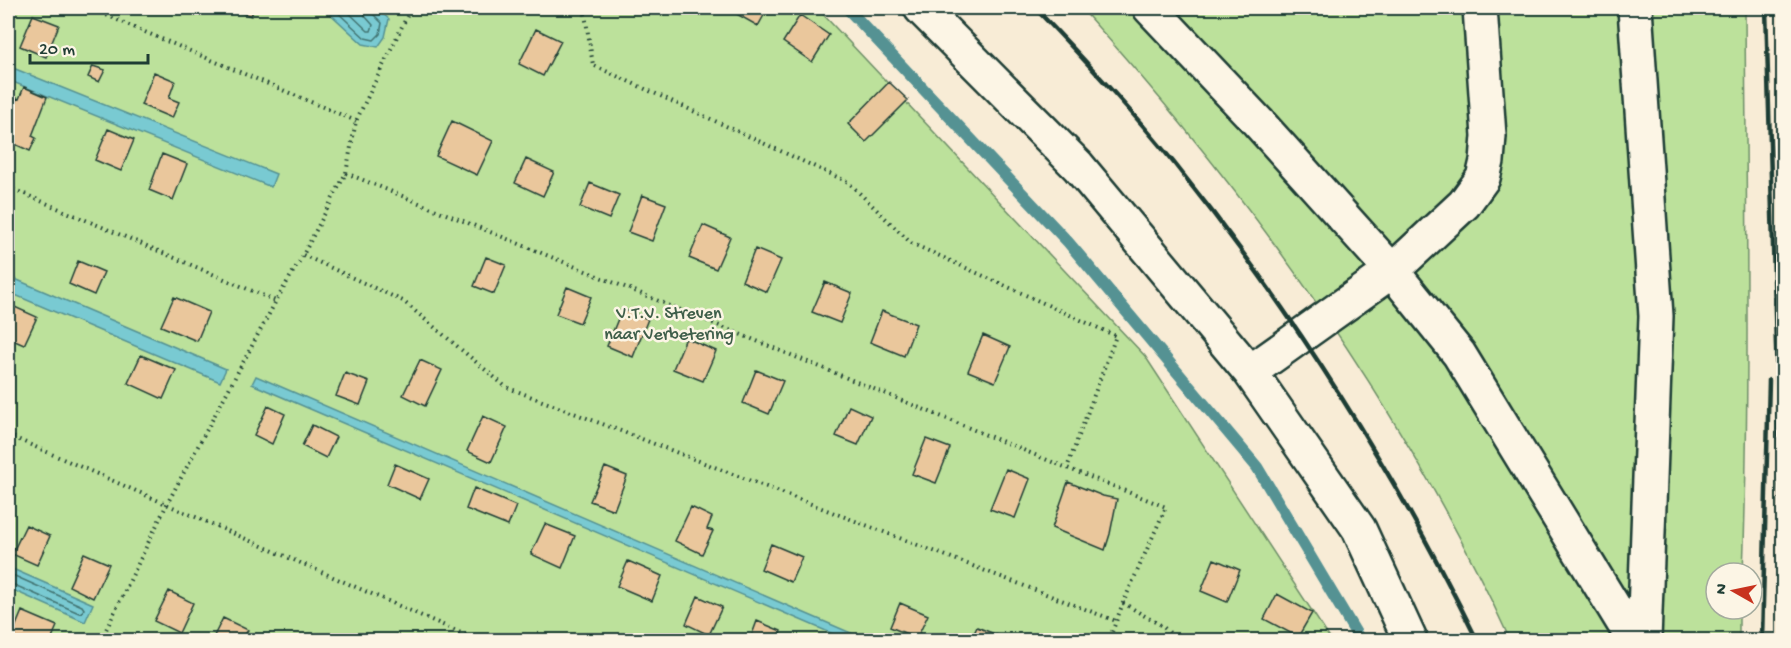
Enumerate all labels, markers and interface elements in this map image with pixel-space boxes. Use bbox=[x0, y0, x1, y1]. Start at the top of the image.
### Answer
scale bar bbox=[30, 27, 148, 65]
text: 20 m bbox=[39, 40, 75, 61]
park label: V.T.V. Streven naar Verbetering bbox=[604, 304, 734, 346]
north arrow bbox=[1704, 561, 1764, 621]
text: N bbox=[1712, 582, 1733, 596]

